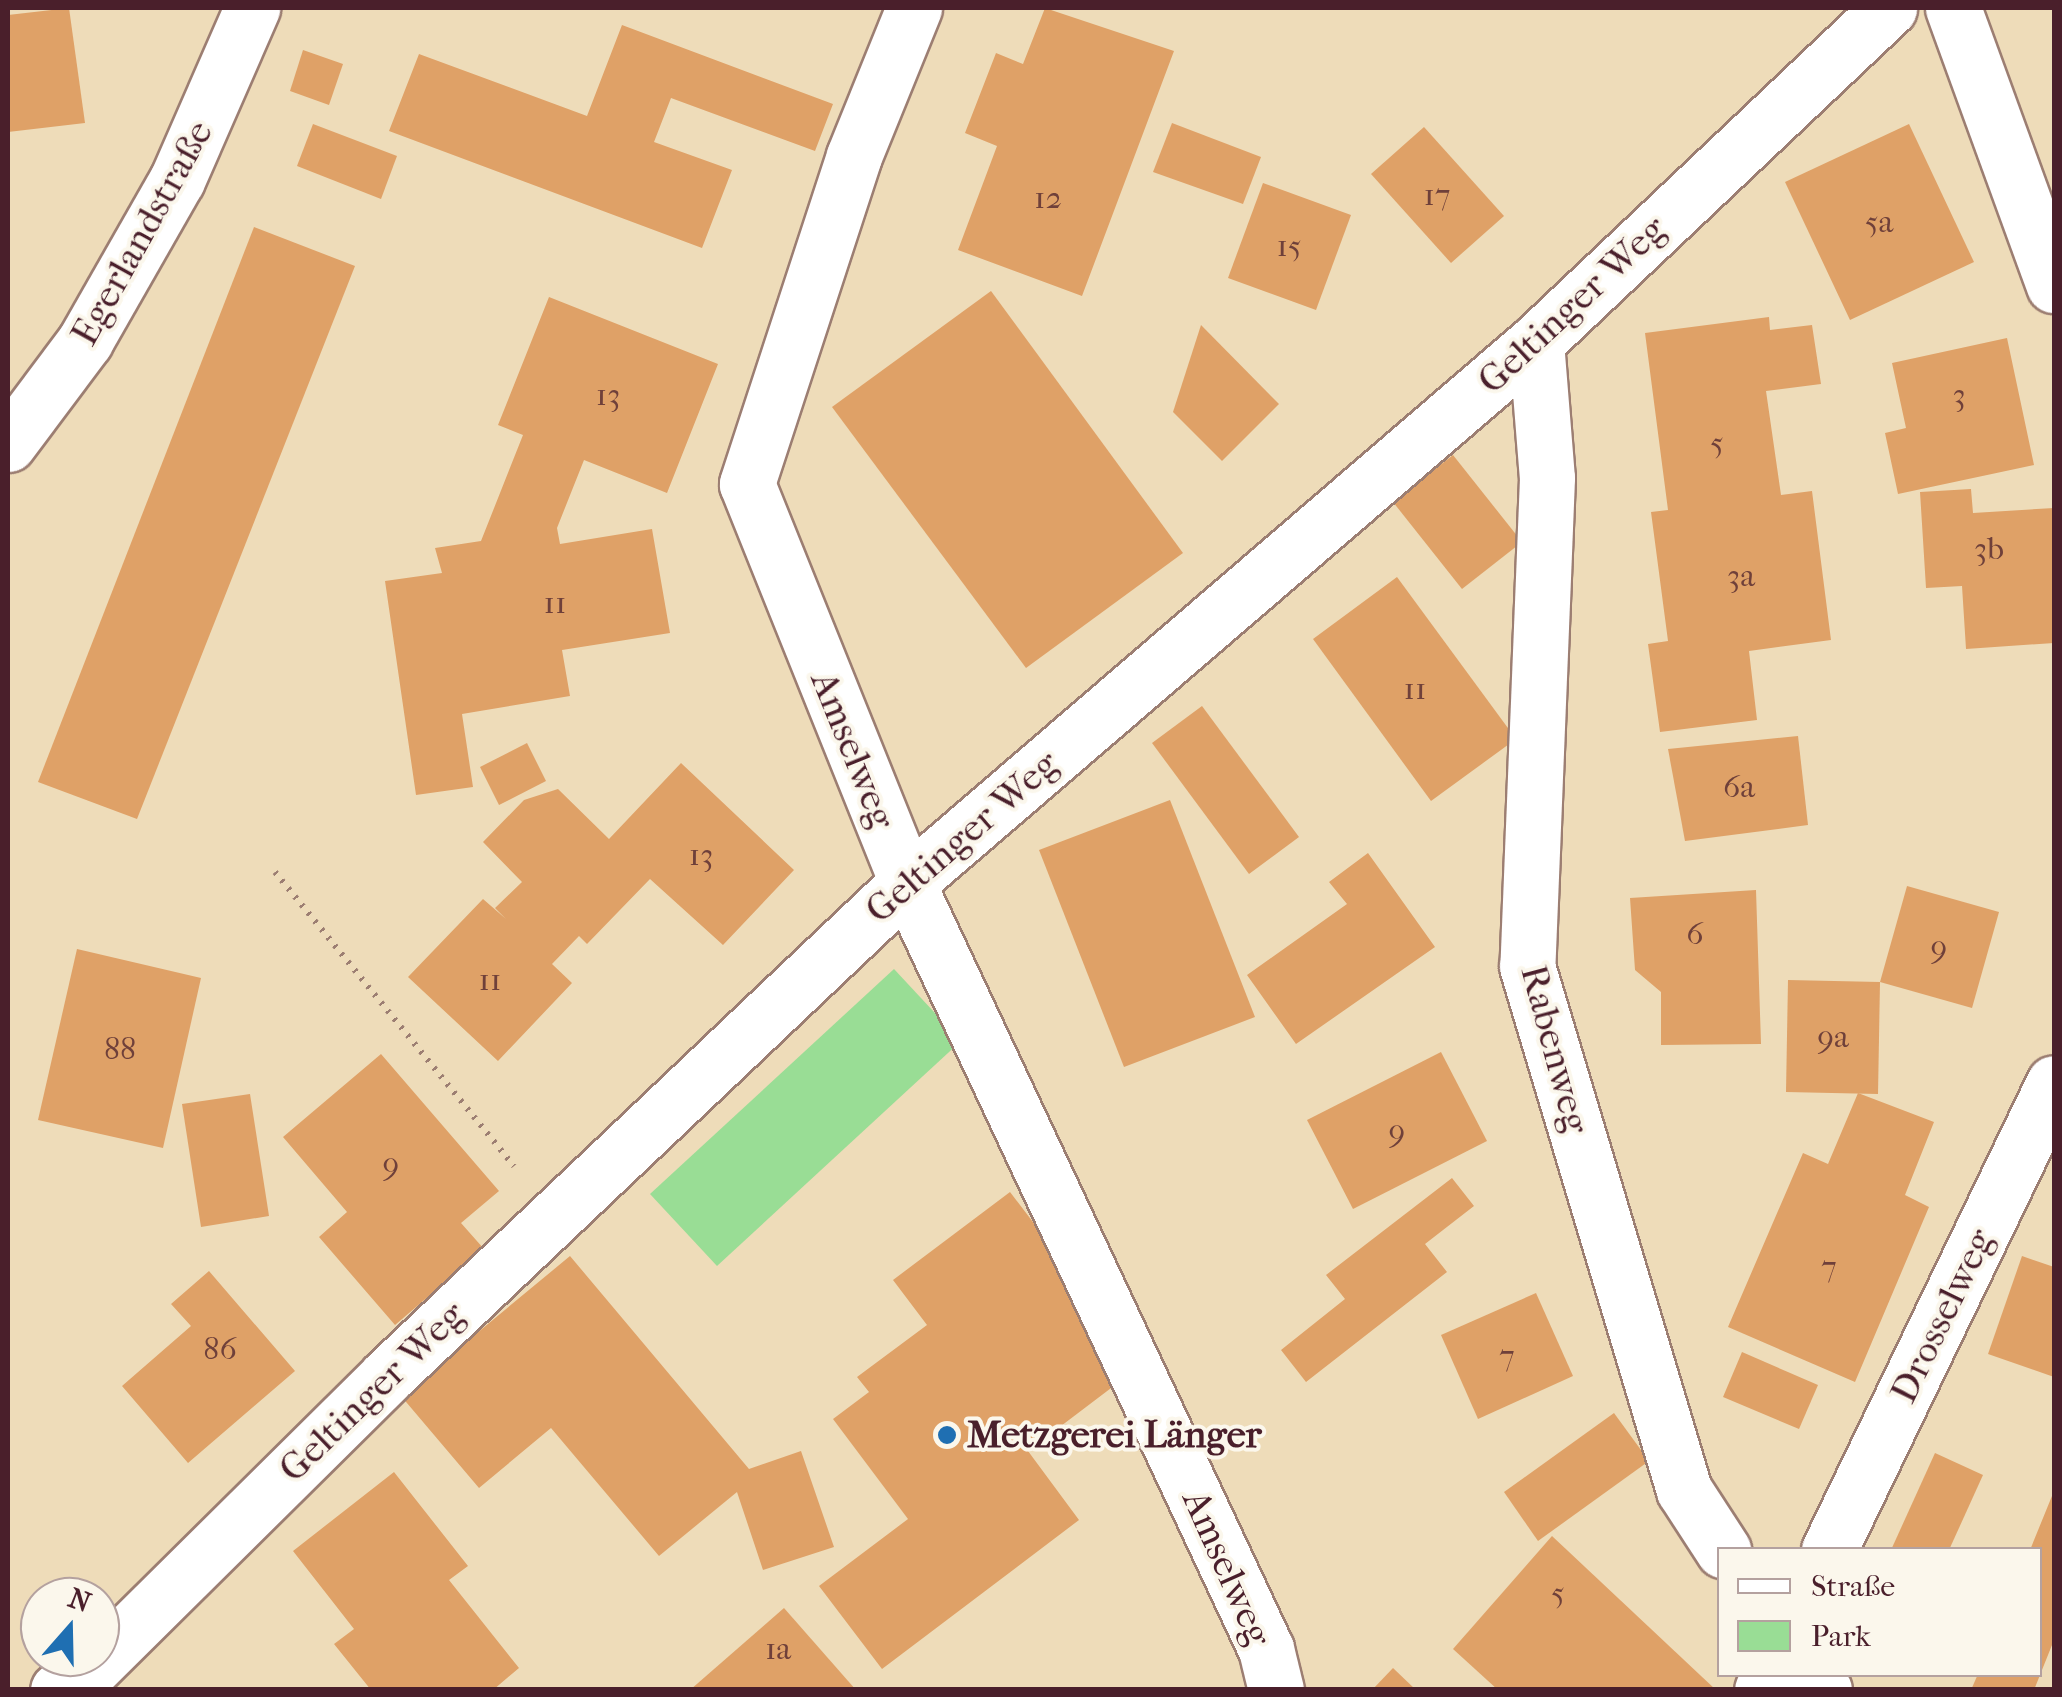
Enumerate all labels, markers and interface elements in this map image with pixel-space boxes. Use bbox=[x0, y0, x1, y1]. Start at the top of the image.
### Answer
street label: Egerlandstraße bbox=[62, 113, 222, 353]
house number: 17 bbox=[1424, 176, 1450, 214]
house number: 12 bbox=[1034, 179, 1062, 217]
house number: 5a bbox=[1865, 203, 1893, 241]
street label: Geltinger Weg bbox=[1469, 207, 1675, 403]
house number: 15 bbox=[1276, 227, 1302, 265]
house number: 13 bbox=[596, 376, 620, 414]
house number: 3 bbox=[1952, 376, 1966, 414]
house number: 5 bbox=[1710, 424, 1724, 462]
house number: 3b bbox=[1974, 530, 2004, 568]
house number: 3a bbox=[1727, 557, 1755, 595]
house number: 11 bbox=[544, 584, 566, 622]
street label: Amselweg bbox=[801, 665, 905, 835]
house number: 11 bbox=[1404, 670, 1426, 708]
street label: Geltinger Weg bbox=[856, 741, 1068, 933]
house number: 6a bbox=[1723, 768, 1755, 806]
house number: 13 bbox=[689, 836, 713, 874]
house number: 6 bbox=[1686, 915, 1704, 953]
house number: 9 bbox=[1931, 928, 1947, 966]
street label: Rabenweg bbox=[1511, 960, 1599, 1138]
house number: 11 bbox=[479, 961, 501, 999]
house number: 9a bbox=[1817, 1018, 1849, 1056]
house number: 88 bbox=[104, 1030, 136, 1068]
house number: 9 bbox=[1389, 1112, 1405, 1150]
house number: 9 bbox=[383, 1145, 399, 1183]
street label: Drosselweg bbox=[1880, 1222, 2004, 1410]
house number: 7 bbox=[1821, 1248, 1837, 1286]
street label: Geltinger Weg bbox=[270, 1292, 474, 1492]
house number: 86 bbox=[203, 1330, 237, 1368]
house number: 7 bbox=[1499, 1337, 1515, 1375]
place label: Metzgerei Länger bbox=[967, 1412, 1262, 1458]
marker: Metzgerei Länger bbox=[936, 1424, 958, 1446]
street label: Amselweg bbox=[1172, 1483, 1282, 1653]
legend bbox=[1717, 1547, 2042, 1677]
text: Straße bbox=[1811, 1569, 1895, 1604]
house number: 5 bbox=[1551, 1574, 1565, 1612]
north arrow bbox=[20, 1577, 120, 1677]
text: N bbox=[64, 1581, 95, 1619]
text: Park bbox=[1811, 1619, 1871, 1654]
house number: 1a bbox=[765, 1630, 791, 1668]

